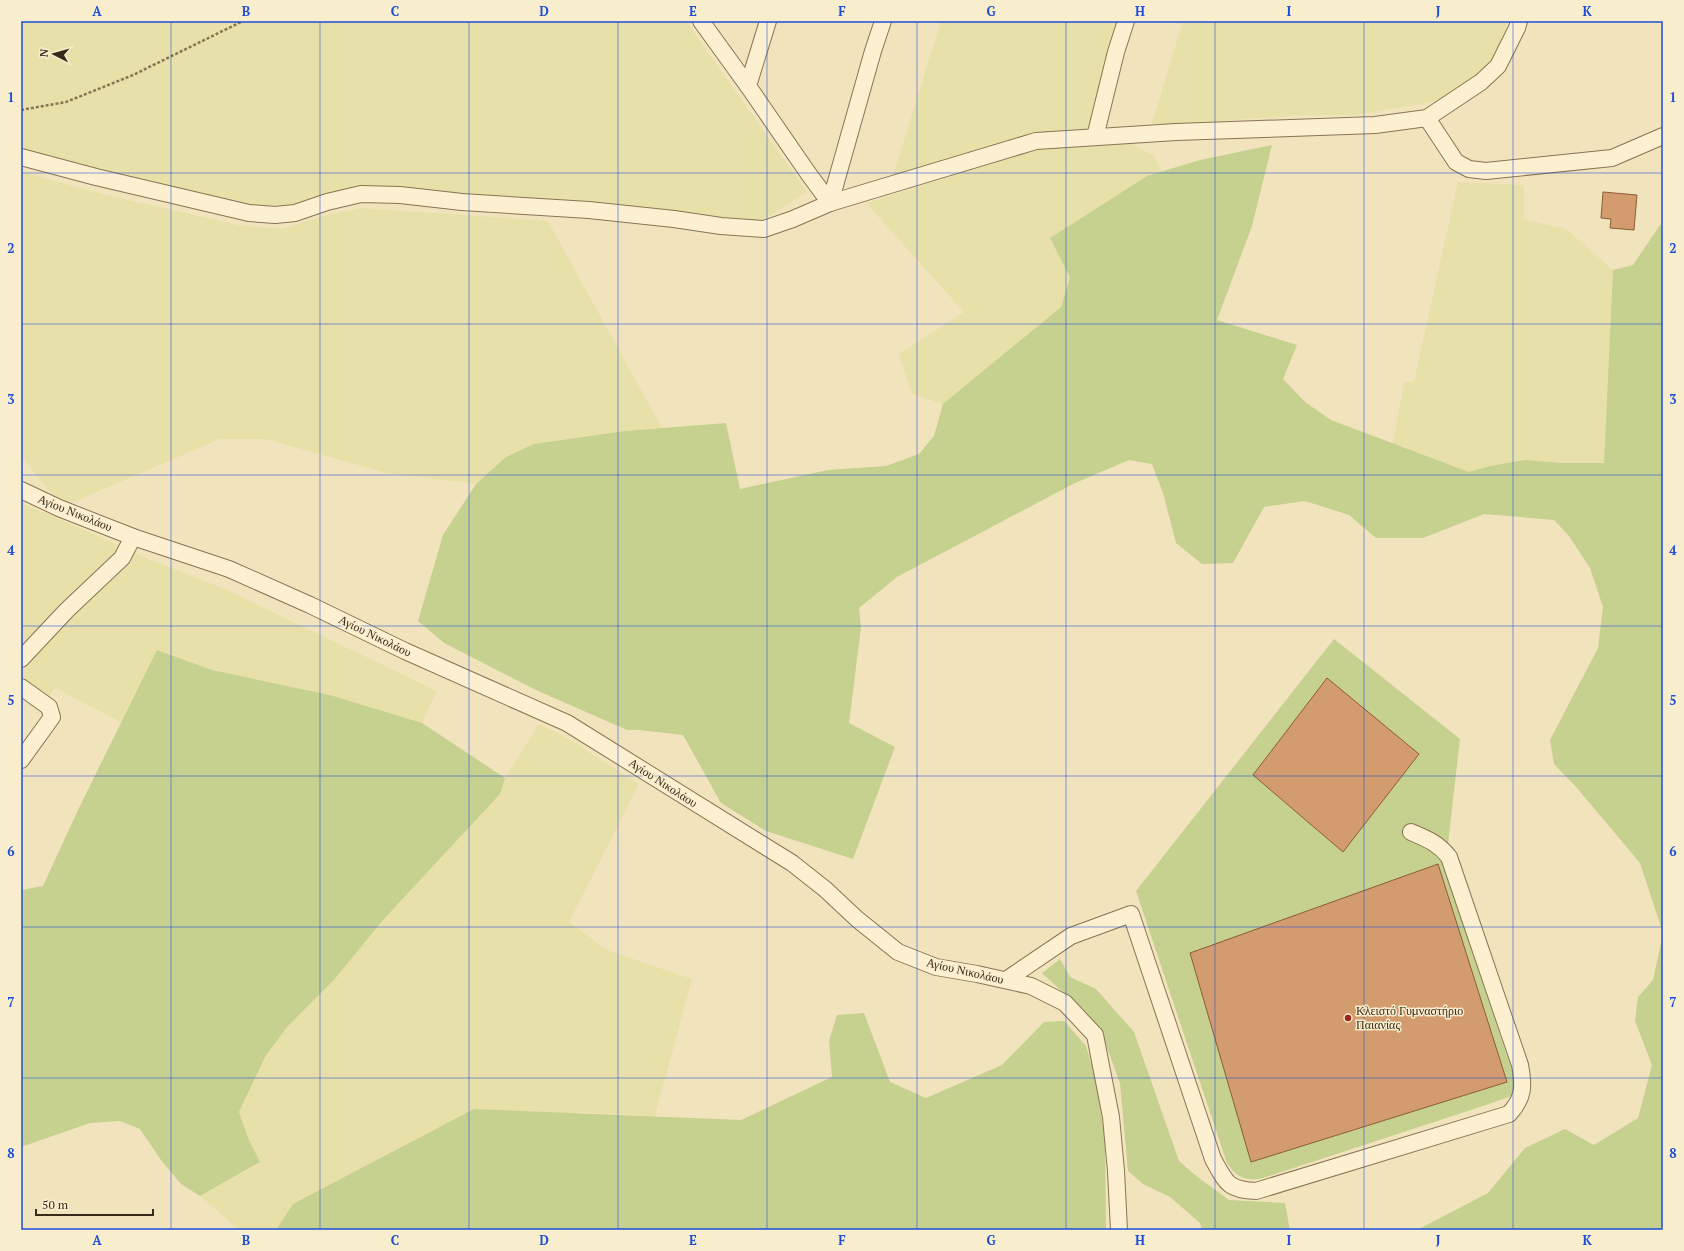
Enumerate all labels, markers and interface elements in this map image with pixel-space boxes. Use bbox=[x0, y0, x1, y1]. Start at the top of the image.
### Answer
text: A bbox=[92, 2, 102, 20]
text: B bbox=[242, 2, 250, 20]
text: C bbox=[391, 2, 399, 20]
text: D bbox=[539, 2, 549, 20]
text: E bbox=[689, 2, 697, 20]
text: F bbox=[838, 2, 846, 20]
text: G bbox=[986, 2, 996, 20]
text: H bbox=[1135, 2, 1145, 20]
text: I bbox=[1287, 2, 1292, 20]
text: J bbox=[1436, 2, 1441, 20]
text: K bbox=[1582, 2, 1592, 20]
north arrow bbox=[34, 34, 74, 74]
text: N bbox=[37, 47, 52, 58]
text: 1 bbox=[7, 88, 15, 106]
text: 1 bbox=[1669, 88, 1677, 106]
text: 2 bbox=[7, 239, 15, 257]
text: 2 bbox=[1669, 239, 1677, 257]
text: 3 bbox=[7, 390, 15, 408]
text: 3 bbox=[1669, 390, 1677, 408]
street label: Αγίου Νικολάου bbox=[36, 491, 115, 534]
text: 4 bbox=[7, 541, 15, 559]
text: 4 bbox=[1669, 541, 1677, 559]
street label: Αγίου Νικολάου bbox=[336, 612, 414, 660]
text: 5 bbox=[7, 691, 15, 709]
text: 5 bbox=[1669, 691, 1677, 709]
street label: Αγίου Νικολάου bbox=[626, 755, 701, 810]
text: 6 bbox=[7, 842, 15, 860]
text: 6 bbox=[1669, 842, 1677, 860]
street label: Αγίου Νικολάου bbox=[925, 954, 1005, 987]
text: 7 bbox=[7, 993, 15, 1011]
text: 7 bbox=[1669, 993, 1677, 1011]
place label: Κλειστό Γυμναστήριο Παιανίας bbox=[1356, 1003, 1463, 1032]
marker: Κλειστό Γυμναστήριο Παιανίας bbox=[1343, 1013, 1353, 1023]
text: 8 bbox=[7, 1144, 15, 1162]
text: 8 bbox=[1669, 1144, 1677, 1162]
scale bar bbox=[36, 1191, 153, 1217]
text: 50 m bbox=[42, 1197, 69, 1212]
text: A bbox=[92, 1231, 102, 1249]
text: B bbox=[242, 1231, 250, 1249]
text: C bbox=[391, 1231, 399, 1249]
text: D bbox=[539, 1231, 549, 1249]
text: E bbox=[689, 1231, 697, 1249]
text: F bbox=[838, 1231, 846, 1249]
text: G bbox=[986, 1231, 996, 1249]
text: H bbox=[1135, 1231, 1145, 1249]
text: I bbox=[1287, 1231, 1292, 1249]
text: J bbox=[1436, 1231, 1441, 1249]
text: K bbox=[1582, 1231, 1592, 1249]

